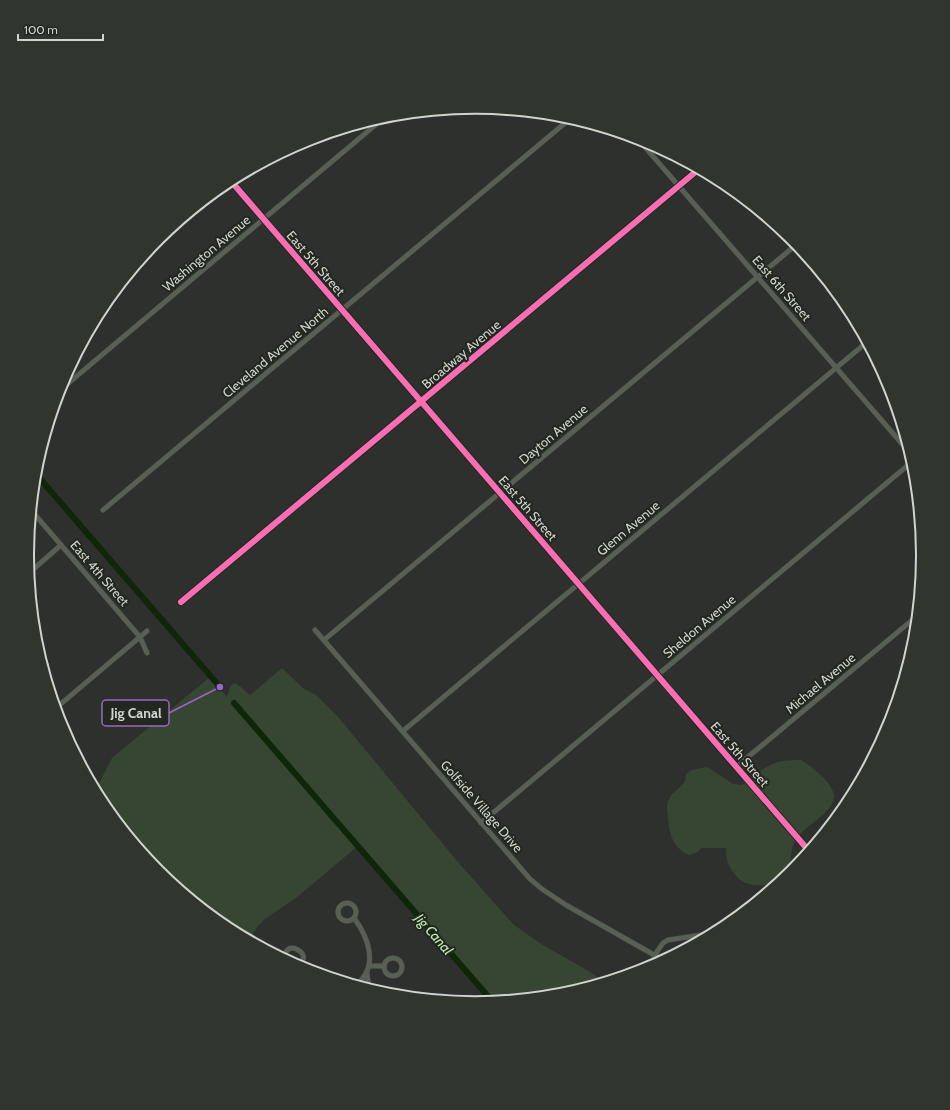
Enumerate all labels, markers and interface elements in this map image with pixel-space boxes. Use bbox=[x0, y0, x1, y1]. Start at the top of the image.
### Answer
scale bar bbox=[18, 16, 103, 42]
text: 100 m bbox=[24, 22, 58, 37]
street label: Washington Avenue bbox=[159, 211, 253, 294]
street label: East 5th Street bbox=[283, 227, 349, 299]
street label: East 6th Street bbox=[749, 252, 815, 324]
street label: Cleveland Avenue North bbox=[219, 303, 331, 401]
street label: Broadway Avenue bbox=[418, 316, 504, 392]
street label: Dayton Avenue bbox=[515, 400, 591, 467]
street label: East 5th Street bbox=[495, 472, 561, 544]
street label: Glenn Avenue bbox=[593, 497, 663, 559]
street label: East 4th Street bbox=[67, 537, 133, 609]
street label: Sheldon Avenue bbox=[659, 591, 739, 661]
street label: Michael Avenue bbox=[782, 649, 858, 717]
callout: Jig Canal bbox=[102, 700, 169, 726]
text: Jig Canal bbox=[109, 704, 162, 722]
street label: East 5th Street bbox=[707, 718, 773, 790]
street label: Golfside Village Drive bbox=[438, 757, 527, 856]
water label: Jig Canal bbox=[410, 908, 457, 959]

